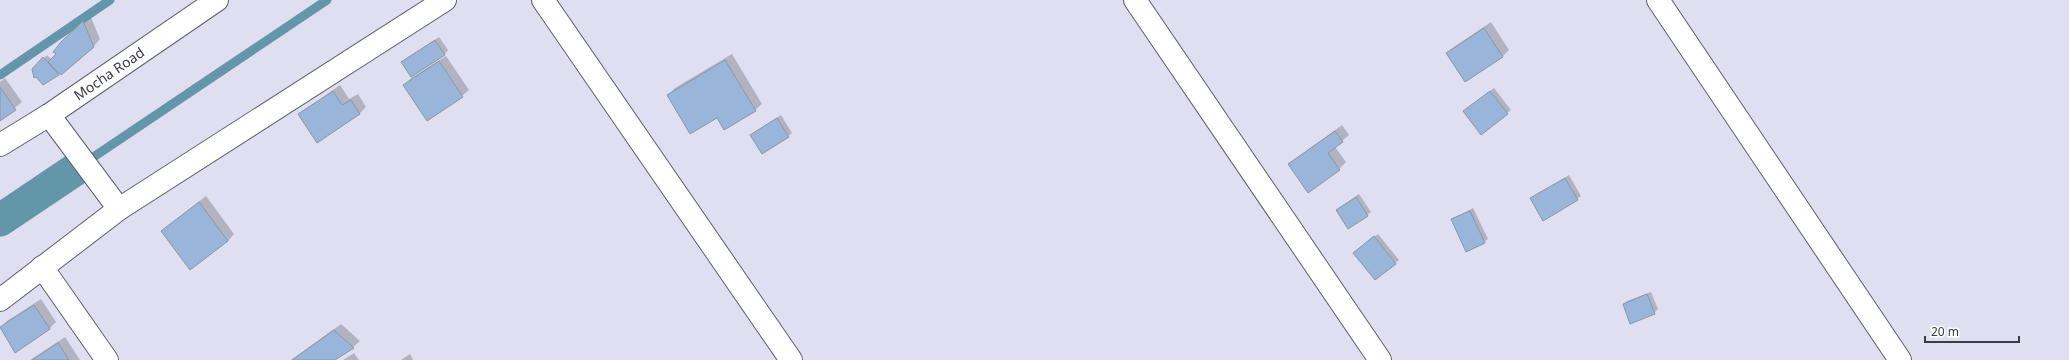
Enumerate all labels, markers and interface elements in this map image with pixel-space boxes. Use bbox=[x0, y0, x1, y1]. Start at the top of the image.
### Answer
street label: Mocha Road bbox=[70, 43, 148, 104]
scale bar bbox=[1925, 318, 2019, 344]
text: 20 m bbox=[1931, 323, 1959, 340]

